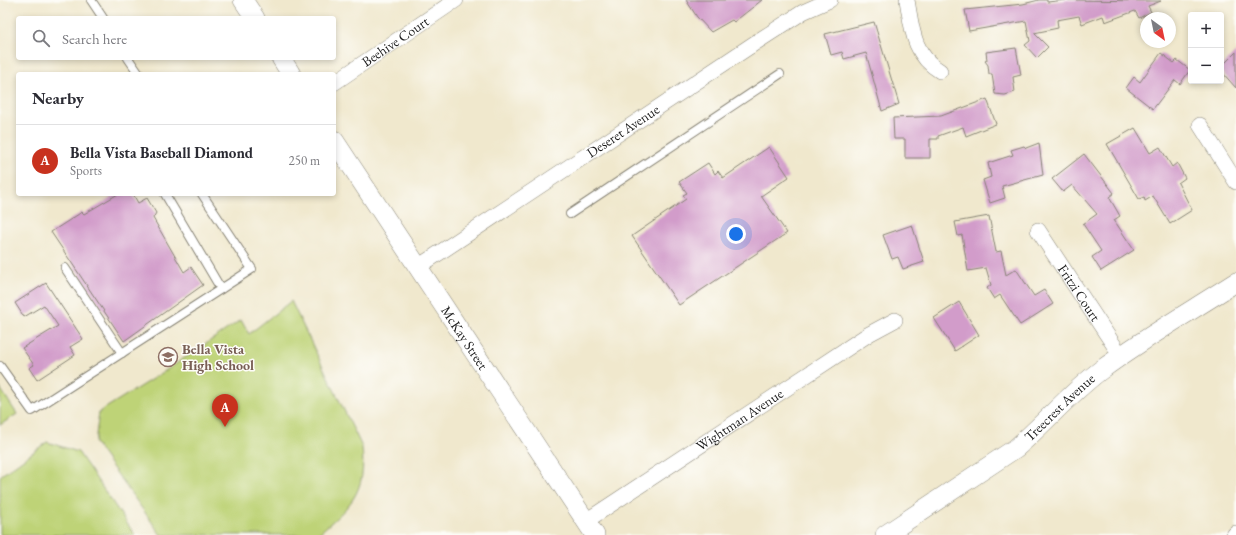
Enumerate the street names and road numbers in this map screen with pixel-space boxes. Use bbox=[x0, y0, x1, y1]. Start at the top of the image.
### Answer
street label: Beehive Court bbox=[358, 12, 433, 71]
street label: Deseret Avenue bbox=[583, 100, 663, 161]
street label: Fritzi Court bbox=[1054, 261, 1105, 325]
street label: McKay Street bbox=[437, 302, 493, 374]
street label: Treecrest Avenue bbox=[1020, 369, 1099, 445]
street label: Wightman Avenue bbox=[693, 384, 787, 455]

